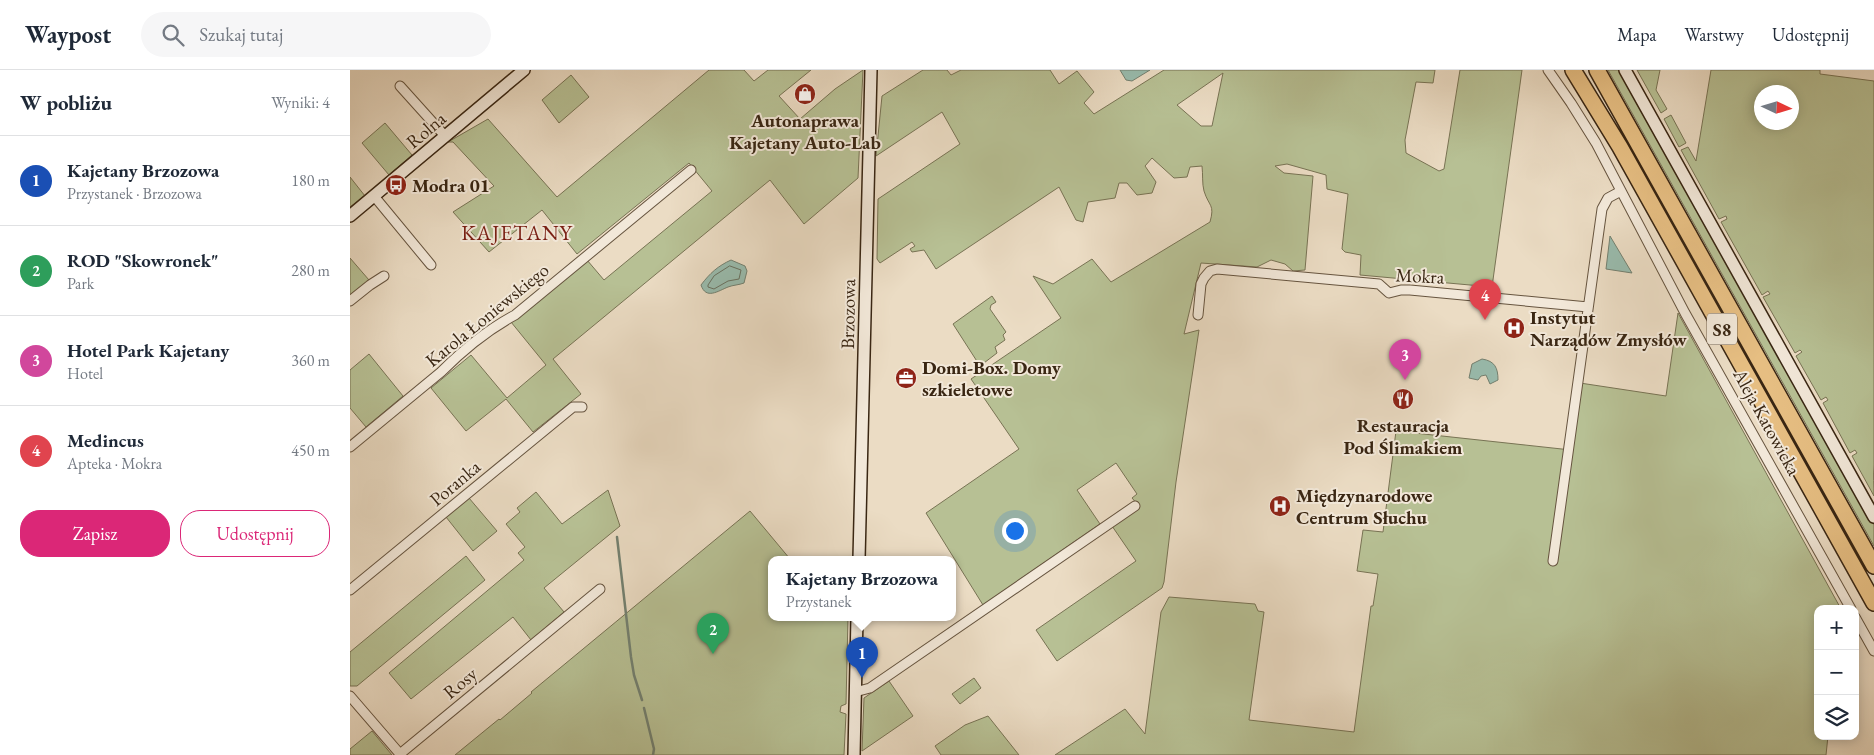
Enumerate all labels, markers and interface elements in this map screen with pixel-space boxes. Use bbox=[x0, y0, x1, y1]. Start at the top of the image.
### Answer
search box bbox=[141, 12, 491, 57]
text: Waypost bbox=[25, 19, 111, 50]
icon: search bbox=[159, 21, 187, 49]
text: Szukaj tutaj bbox=[199, 22, 283, 47]
text: Mapa bbox=[1617, 23, 1656, 46]
text: Warstwy bbox=[1684, 23, 1744, 46]
text: Udostępnij bbox=[1772, 23, 1849, 46]
shop icon: Autonaprawa Kajetany Auto-Lab bbox=[793, 82, 817, 106]
north arrow bbox=[1754, 85, 1799, 130]
text: W pobliżu bbox=[20, 89, 112, 116]
text: Wyniki: 4 bbox=[271, 92, 330, 113]
street label: Rolna bbox=[401, 106, 452, 154]
place label: Autonaprawa Kajetany Auto-Lab bbox=[729, 108, 881, 155]
text: Kajetany Brzozowa bbox=[67, 158, 219, 183]
text: 1 bbox=[32, 170, 40, 191]
text: 180 m bbox=[291, 170, 330, 191]
bus stop icon: Modra 01 bbox=[384, 173, 408, 197]
place label: Modra 01 bbox=[412, 173, 490, 198]
text: Przystanek · Brzozowa bbox=[67, 183, 202, 204]
district label: KAJETANY bbox=[461, 219, 574, 246]
text: ROD "Skowronek" bbox=[67, 248, 219, 273]
street label: Karola Łoniewskiego bbox=[420, 257, 554, 373]
text: 2 bbox=[32, 260, 40, 281]
text: 280 m bbox=[291, 260, 330, 281]
street label: Mokra bbox=[1395, 262, 1445, 290]
text: Park bbox=[67, 273, 94, 294]
street label: Brzozowa bbox=[835, 278, 861, 349]
pin: 4 bbox=[1469, 279, 1501, 320]
place label: Instytut Narządów Zmysłów bbox=[1530, 305, 1688, 352]
road number: S8 bbox=[1707, 313, 1737, 344]
hospital icon: Instytut Narządów Zmysłów bbox=[1502, 316, 1526, 340]
text: Hotel Park Kajetany bbox=[67, 338, 229, 363]
pin: 3 bbox=[1389, 339, 1421, 380]
text: 3 bbox=[32, 350, 40, 371]
text: 360 m bbox=[291, 350, 330, 371]
place label: Domi-Box. Domy szkieletowe bbox=[922, 355, 1062, 402]
text: Hotel bbox=[67, 363, 103, 384]
street label: Aleja Katowicka bbox=[1727, 363, 1807, 480]
office icon: Domi-Box. Domy szkieletowe bbox=[894, 366, 918, 390]
restaurant icon: Restauracja Pod Ślimakiem bbox=[1391, 387, 1415, 411]
place label: Restauracja Pod Ślimakiem bbox=[1344, 413, 1463, 460]
text: Medincus bbox=[67, 428, 144, 453]
text: 4 bbox=[32, 440, 40, 461]
text: 450 m bbox=[291, 440, 330, 461]
text: Apteka · Mokra bbox=[67, 453, 162, 474]
street label: Poranka bbox=[424, 454, 486, 512]
place label: Międzynarodowe Centrum Słuchu bbox=[1296, 483, 1433, 530]
hospital icon: Międzynarodowe Centrum Słuchu bbox=[1268, 494, 1292, 518]
button: Zapisz bbox=[20, 510, 170, 557]
button: Udostępnij bbox=[180, 510, 330, 557]
your location bbox=[1002, 518, 1028, 544]
popup bbox=[768, 556, 956, 621]
text: Kajetany Brzozowa bbox=[786, 566, 938, 591]
text: Przystanek bbox=[786, 591, 852, 612]
map controls bbox=[1814, 605, 1859, 740]
button: + bbox=[1814, 605, 1859, 650]
pin: 2 bbox=[697, 613, 729, 654]
pin: 1 bbox=[846, 637, 878, 678]
button: − bbox=[1814, 650, 1859, 695]
street label: Rosy bbox=[438, 661, 483, 705]
button: layers bbox=[1814, 695, 1859, 740]

